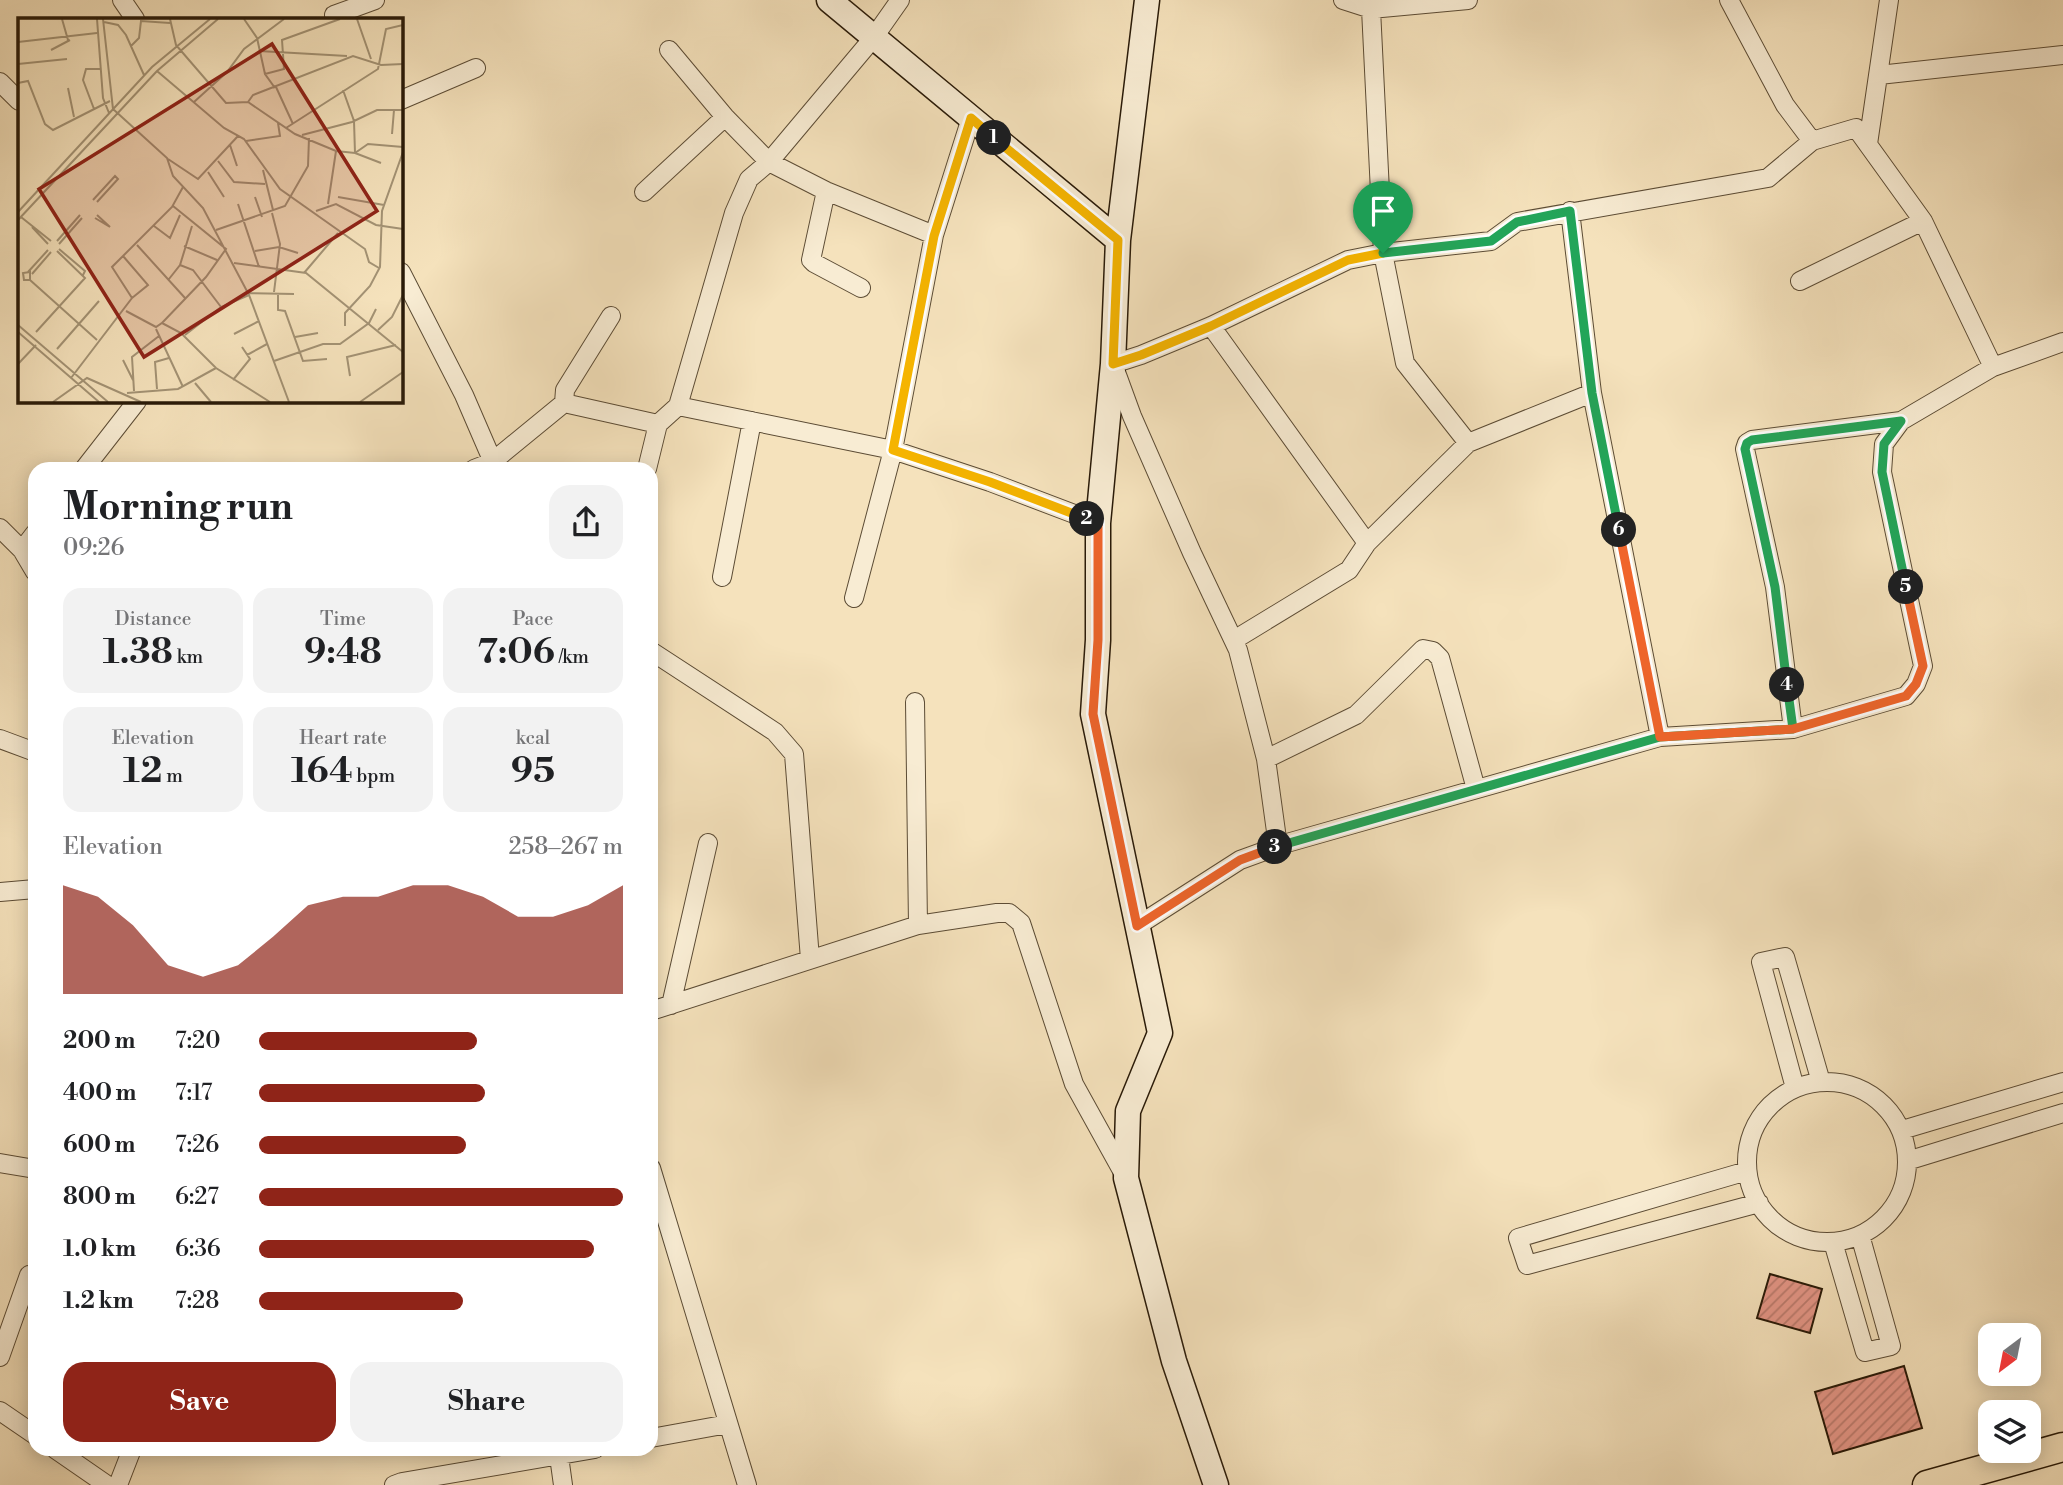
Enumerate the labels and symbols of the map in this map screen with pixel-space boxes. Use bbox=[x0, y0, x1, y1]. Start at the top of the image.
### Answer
inset map bbox=[18, 18, 402, 402]
pin: 1 bbox=[976, 120, 1012, 156]
pin bbox=[1353, 181, 1413, 253]
pin: 2 bbox=[1070, 502, 1104, 536]
pin: 6 bbox=[1602, 512, 1636, 548]
pin: 5 bbox=[1888, 570, 1924, 604]
pin: 4 bbox=[1770, 668, 1804, 702]
pin: 3 bbox=[1258, 830, 1292, 864]
north arrow bbox=[1978, 1323, 2040, 1386]

